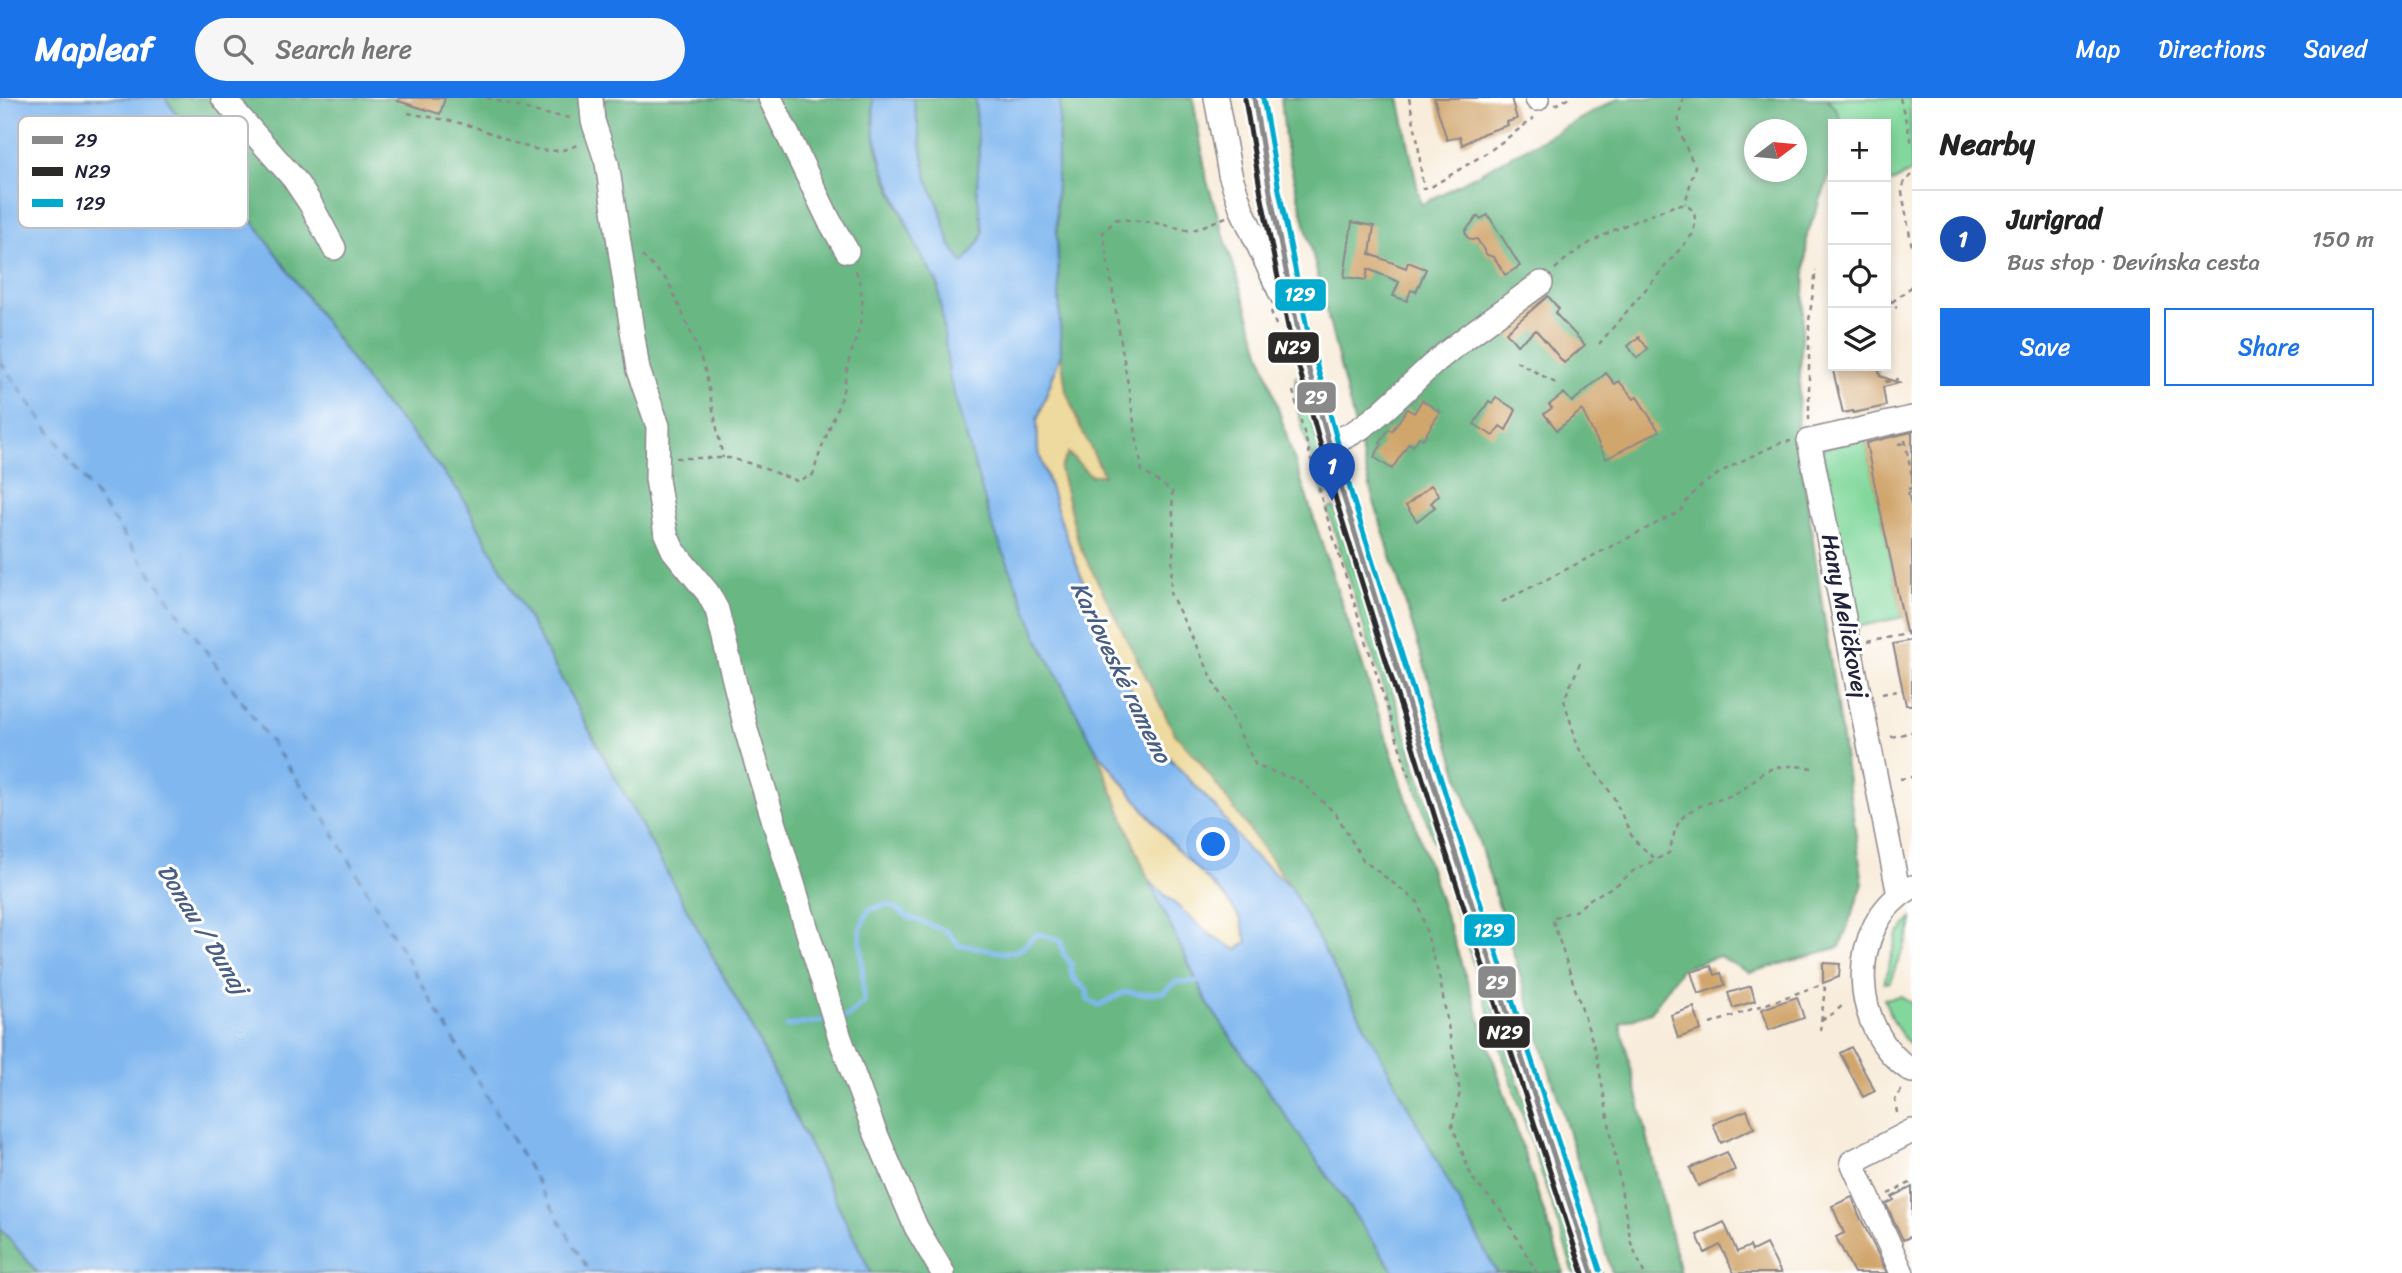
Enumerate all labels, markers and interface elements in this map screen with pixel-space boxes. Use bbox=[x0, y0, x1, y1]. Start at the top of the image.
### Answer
search box bbox=[195, 18, 685, 81]
text: Mapleaf bbox=[35, 20, 153, 78]
text: Search here bbox=[275, 26, 412, 72]
text: Map bbox=[2076, 28, 2120, 70]
text: Directions bbox=[2158, 28, 2266, 70]
text: Saved bbox=[2304, 28, 2367, 70]
icon: search bbox=[219, 30, 257, 68]
legend bbox=[18, 116, 248, 228]
text: Nearby bbox=[1940, 117, 2035, 171]
north arrow bbox=[1744, 119, 1807, 182]
map controls bbox=[1828, 119, 1891, 371]
button: + bbox=[1828, 119, 1891, 182]
text: 29 bbox=[75, 124, 98, 157]
text: N29 bbox=[75, 155, 111, 188]
button: − bbox=[1828, 182, 1891, 245]
text: 129 bbox=[75, 187, 106, 220]
text: Jurigrad bbox=[2007, 196, 2102, 242]
text: 1 bbox=[1958, 219, 1968, 260]
text: 150 m bbox=[2312, 219, 2374, 260]
text: Bus stop · Devínska cesta bbox=[2007, 242, 2260, 283]
button: locate bbox=[1828, 245, 1891, 308]
line badge: 129 bbox=[1274, 278, 1327, 312]
text: 129 bbox=[1285, 278, 1316, 311]
button: layers bbox=[1828, 308, 1891, 371]
button: Save bbox=[1940, 308, 2150, 386]
button: Share bbox=[2164, 308, 2374, 386]
line badge: N29 bbox=[1267, 331, 1320, 364]
text: N29 bbox=[1274, 331, 1311, 364]
line badge: 29 bbox=[1296, 381, 1337, 414]
text: 29 bbox=[1304, 381, 1328, 414]
pin: 1 bbox=[1309, 443, 1355, 501]
street label: Hany Meličkovej bbox=[1809, 530, 1881, 703]
water label: Karloveské rameno bbox=[1059, 574, 1184, 772]
your location bbox=[1196, 827, 1230, 861]
water label: Donau / Dunaj bbox=[146, 855, 262, 1007]
line badge: 129 bbox=[1463, 913, 1516, 947]
text: 129 bbox=[1474, 914, 1505, 947]
line badge: 29 bbox=[1477, 965, 1517, 999]
text: 29 bbox=[1485, 966, 1509, 999]
line badge: N29 bbox=[1478, 1015, 1531, 1049]
text: N29 bbox=[1486, 1016, 1523, 1049]

